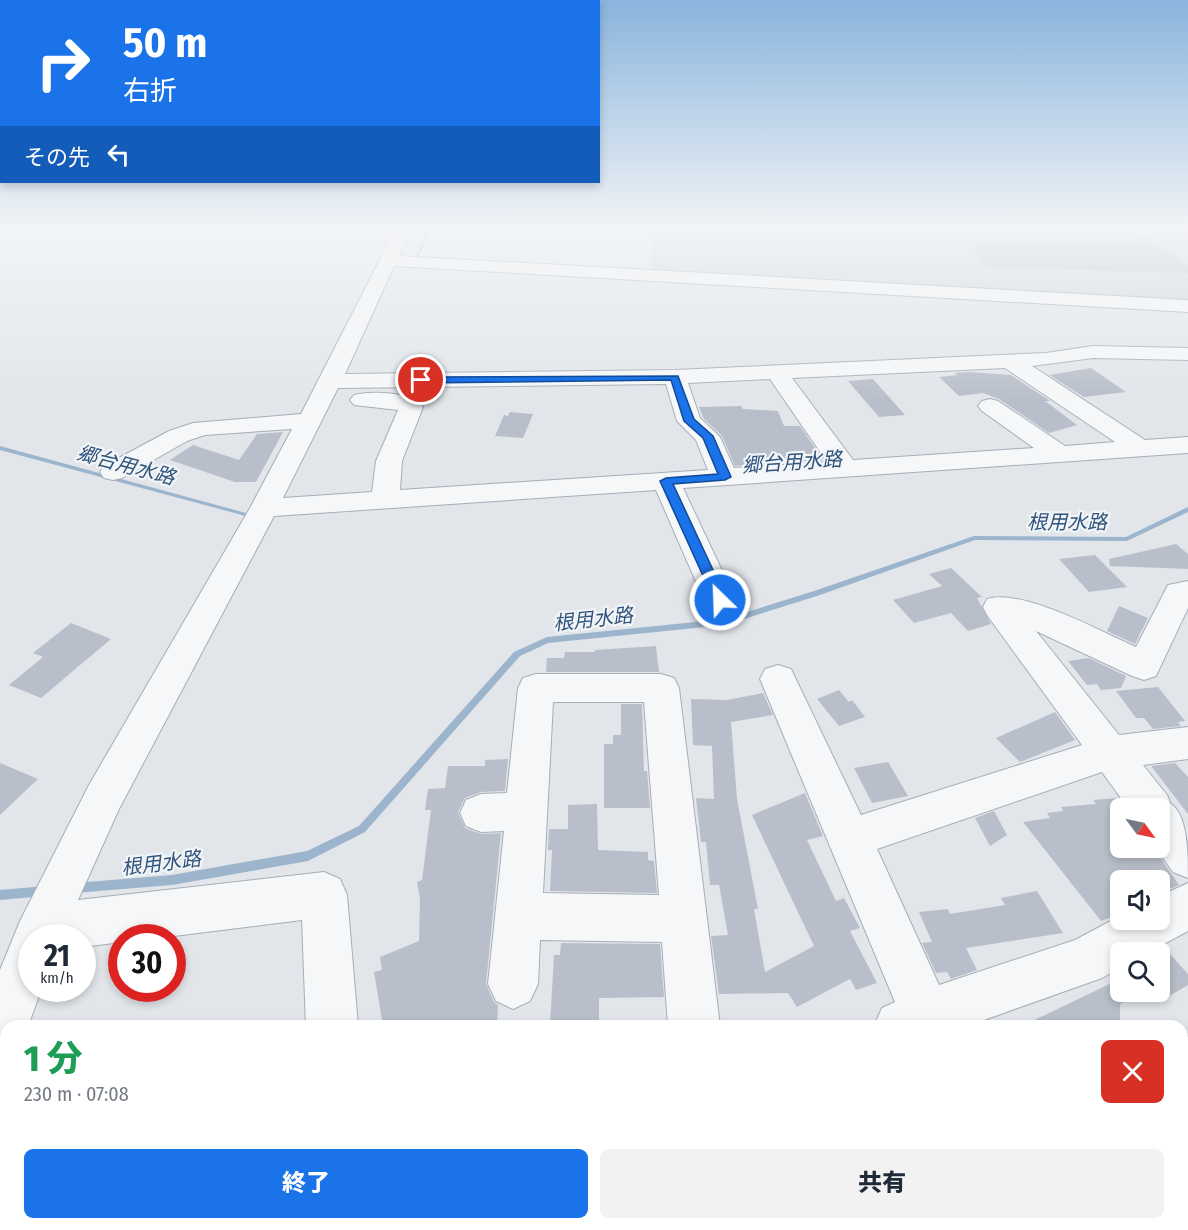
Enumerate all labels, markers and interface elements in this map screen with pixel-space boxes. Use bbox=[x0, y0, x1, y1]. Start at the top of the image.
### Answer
text: 50 m bbox=[123, 18, 207, 68]
icon: right bbox=[24, 24, 102, 102]
text: 右折 bbox=[123, 75, 177, 107]
icon: left bbox=[102, 138, 135, 171]
text: その先 bbox=[24, 144, 90, 171]
pin bbox=[395, 354, 446, 405]
icon: arrive bbox=[404, 363, 437, 396]
water label: 郷台用水路 bbox=[75, 440, 179, 490]
water label: 郷台用水路 bbox=[741, 446, 845, 477]
water label: 根用水路 bbox=[1027, 510, 1109, 534]
position arrow bbox=[688, 568, 752, 632]
water label: 根用水路 bbox=[552, 603, 636, 635]
north arrow bbox=[1110, 798, 1170, 858]
map controls bbox=[1110, 798, 1170, 1002]
water label: 根用水路 bbox=[120, 846, 204, 880]
button: sound bbox=[1110, 870, 1170, 930]
speed limit sign: 30 bbox=[108, 924, 186, 1002]
text: 21 bbox=[44, 938, 70, 974]
button: search bbox=[1110, 942, 1170, 1002]
text: km/h bbox=[40, 969, 74, 987]
text: 1 分 bbox=[24, 1037, 83, 1081]
button: close bbox=[1101, 1040, 1164, 1103]
text: 230 m · 07:08 bbox=[24, 1082, 129, 1106]
button: 終了 bbox=[24, 1149, 588, 1218]
button: 共有 bbox=[600, 1149, 1164, 1218]

